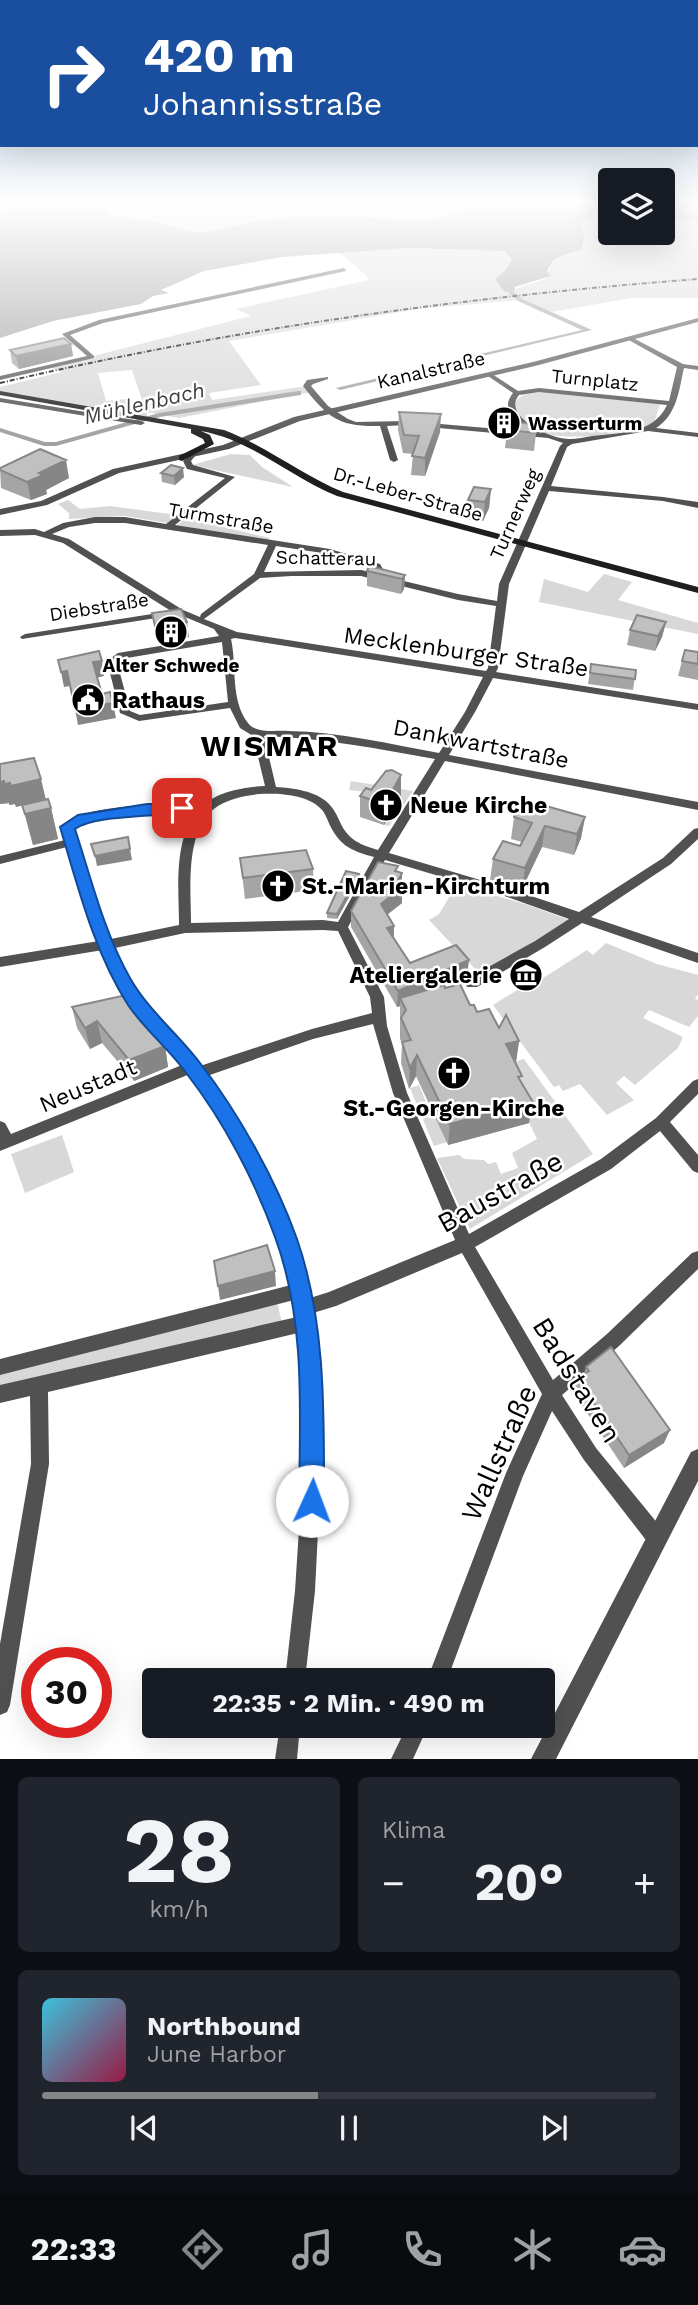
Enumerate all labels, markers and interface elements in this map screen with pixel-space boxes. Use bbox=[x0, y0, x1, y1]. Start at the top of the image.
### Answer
text: 420 m bbox=[143, 26, 295, 84]
icon: right bbox=[28, 28, 119, 119]
text: Johannisstraße bbox=[143, 85, 382, 123]
map controls bbox=[598, 168, 675, 245]
button: layers bbox=[598, 168, 675, 245]
street label: Kanalstraße bbox=[375, 346, 487, 394]
street label: Turnplatz bbox=[550, 364, 640, 396]
water label: Mühlenbach bbox=[81, 377, 207, 429]
building icon: Wasserturm bbox=[485, 404, 523, 442]
place label: Wasserturm bbox=[528, 412, 642, 435]
street label: Dr.-Leber-Straße bbox=[331, 462, 485, 526]
street label: Turnerweg bbox=[485, 464, 546, 563]
street label: Turmstraße bbox=[166, 497, 276, 539]
street label: Schatterau bbox=[276, 546, 376, 570]
street label: Diebstraße bbox=[48, 588, 150, 626]
building icon: Alter Schwede bbox=[152, 613, 190, 651]
street label: Mecklenburger Straße bbox=[342, 621, 590, 683]
place label: Alter Schwede bbox=[103, 654, 239, 677]
public building icon: Rathaus bbox=[69, 681, 107, 719]
place label: Rathaus bbox=[112, 687, 205, 714]
street label: Dankwartstraße bbox=[391, 714, 571, 774]
district label: WISMAR bbox=[200, 728, 340, 763]
pin bbox=[152, 778, 212, 838]
church icon: Neue Kirche bbox=[367, 786, 405, 824]
icon: arrive bbox=[163, 789, 201, 827]
place label: Neue Kirche bbox=[410, 792, 547, 819]
church icon: St.-Marien-Kirchturm bbox=[259, 867, 297, 905]
place label: St.-Marien-Kirchturm bbox=[302, 873, 550, 900]
museum icon: Ateliergalerie bbox=[507, 956, 545, 994]
place label: Ateliergalerie bbox=[350, 962, 502, 989]
street label: Neustadt bbox=[35, 1053, 141, 1119]
church icon: St.-Georgen-Kirche bbox=[435, 1054, 473, 1092]
place label: St.-Georgen-Kirche bbox=[343, 1095, 565, 1122]
street label: Baustraße bbox=[432, 1144, 568, 1240]
street label: Badstaven bbox=[525, 1311, 629, 1449]
street label: Wallstraße bbox=[454, 1380, 544, 1526]
position arrow bbox=[275, 1464, 349, 1538]
speed limit sign: 30 bbox=[21, 1647, 112, 1738]
text: 22:35 · 2 Min. · 490 m bbox=[212, 1688, 485, 1718]
text: 28 bbox=[123, 1797, 235, 1904]
text: Klima bbox=[382, 1817, 445, 1844]
text: 20° bbox=[474, 1852, 564, 1913]
text: − bbox=[382, 1861, 405, 1905]
text: + bbox=[633, 1861, 656, 1905]
text: km/h bbox=[149, 1896, 209, 1923]
text: Northbound bbox=[147, 2011, 301, 2041]
text: June Harbor bbox=[147, 2041, 286, 2068]
icon: previous bbox=[125, 2109, 163, 2147]
icon: pause bbox=[330, 2109, 368, 2147]
icon: next bbox=[535, 2109, 573, 2147]
icon: directions bbox=[178, 2225, 227, 2274]
icon: music bbox=[288, 2225, 337, 2274]
icon: phone bbox=[398, 2225, 447, 2274]
icon: climate bbox=[508, 2225, 557, 2274]
icon: car bbox=[618, 2225, 667, 2274]
text: 22:33 bbox=[31, 2230, 116, 2268]

